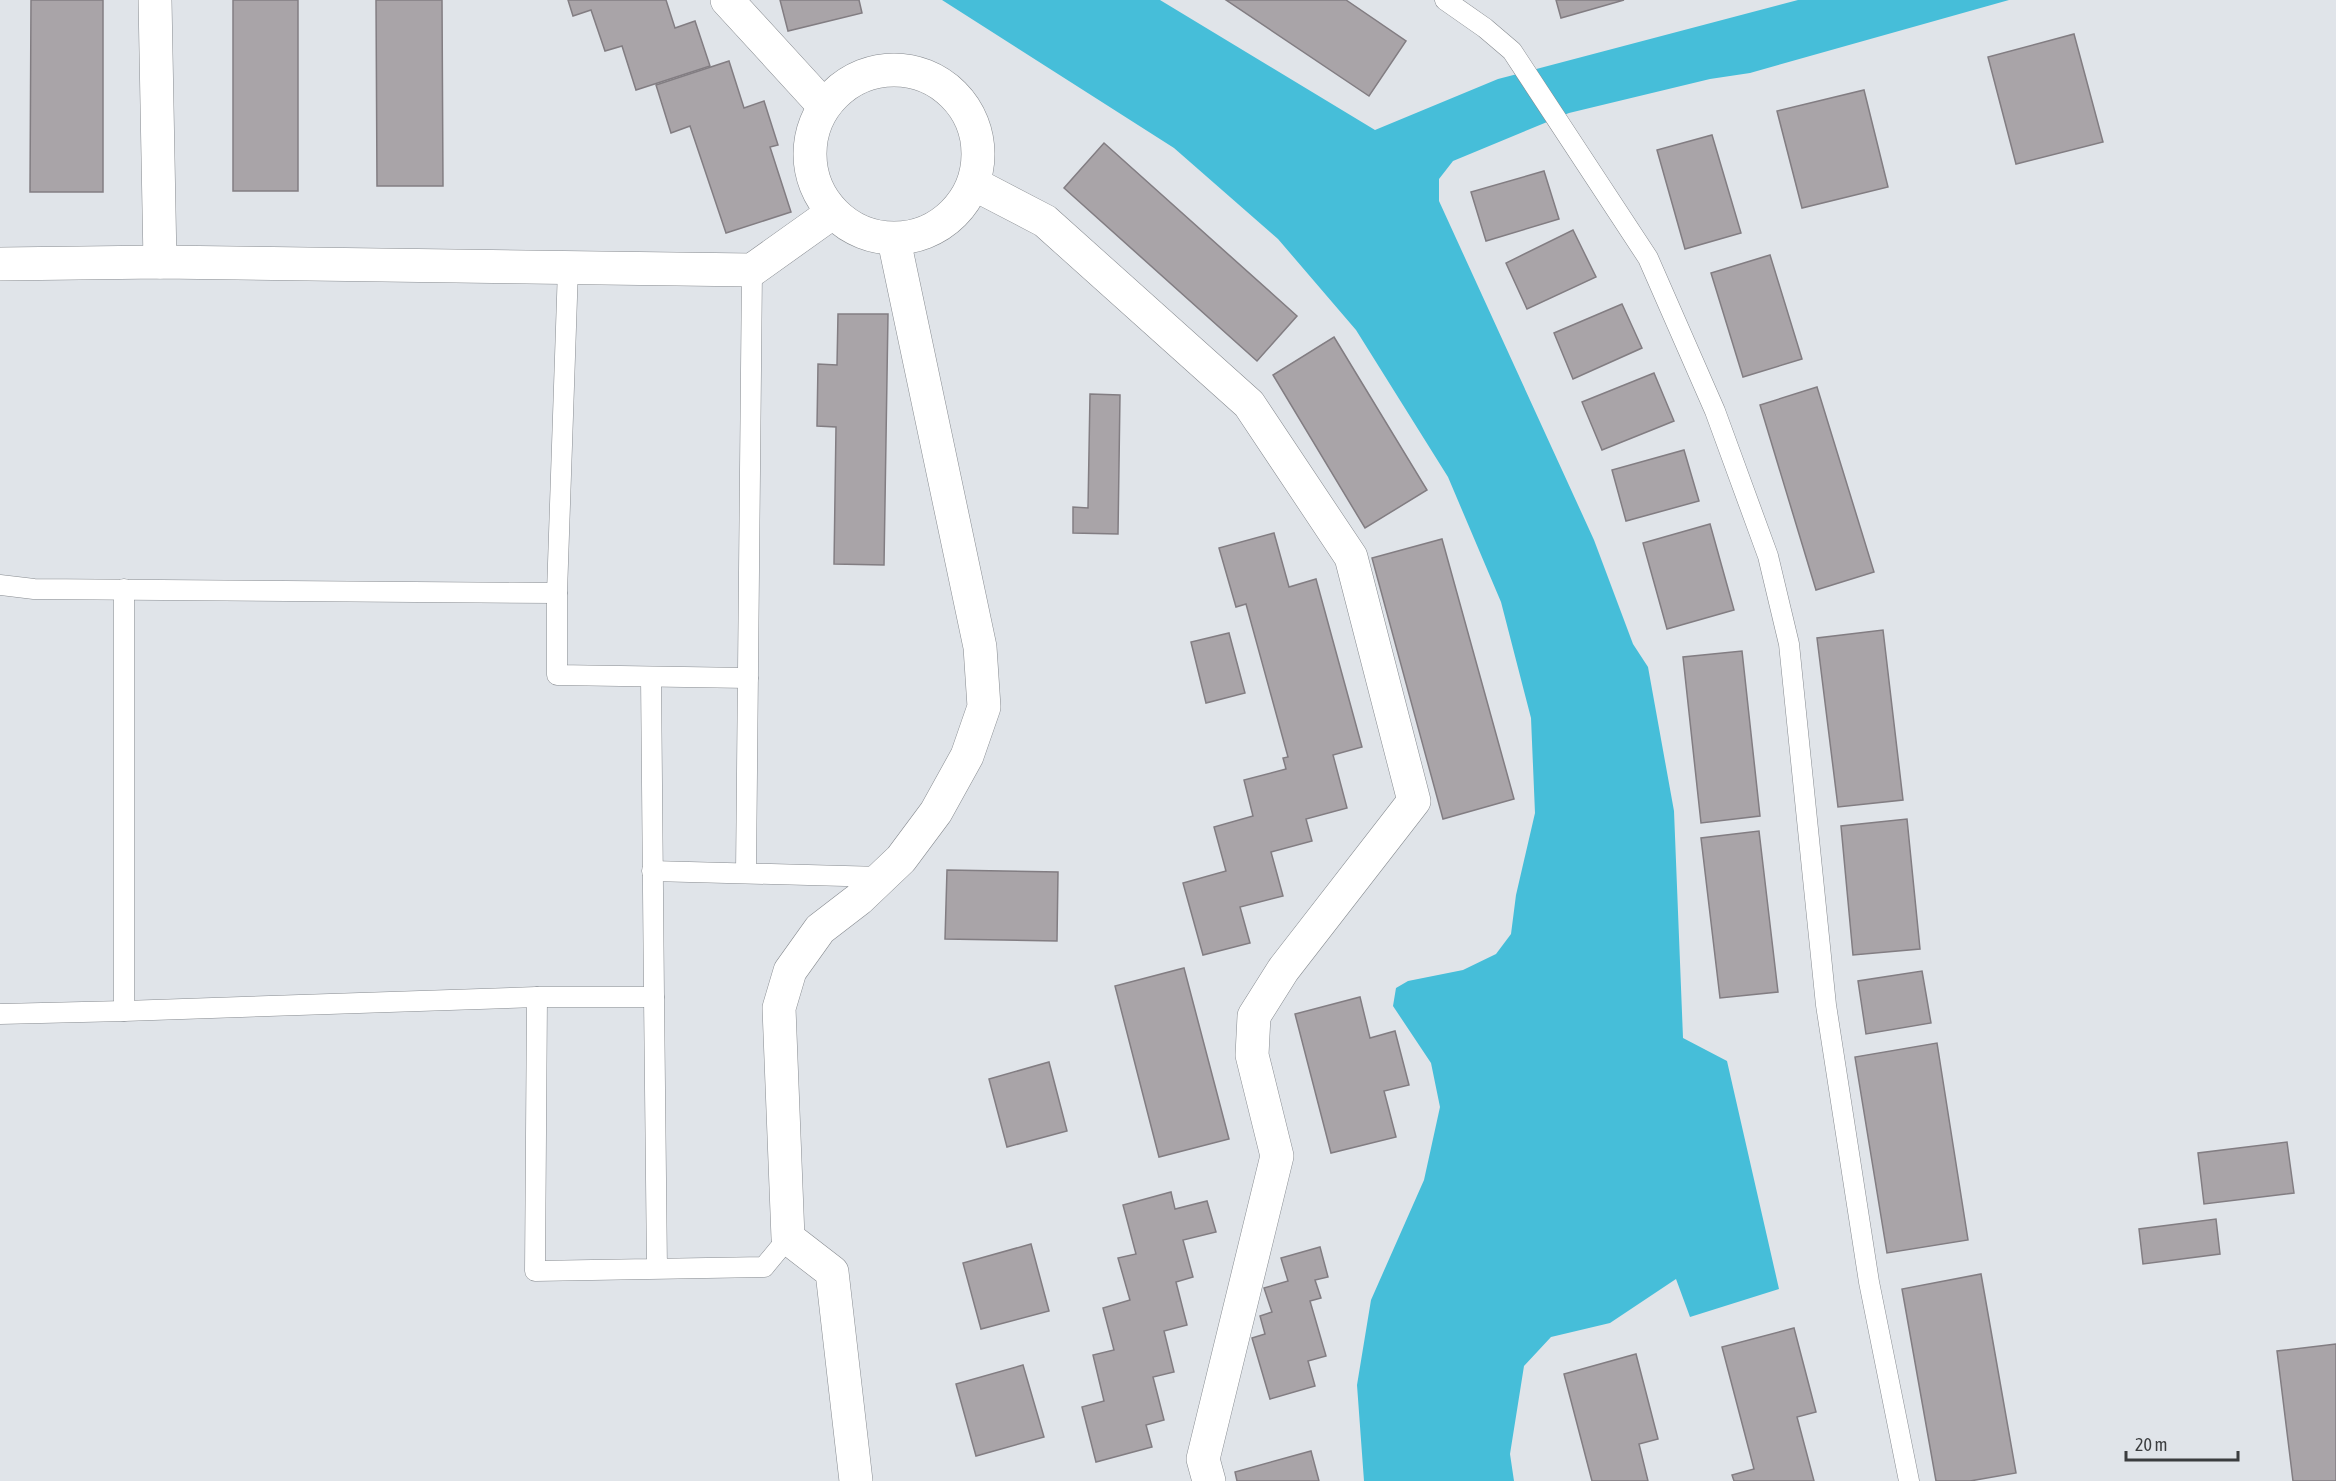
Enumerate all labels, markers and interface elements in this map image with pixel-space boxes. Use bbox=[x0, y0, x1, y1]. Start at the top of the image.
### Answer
scale bar bbox=[2126, 1424, 2238, 1462]
text: 20 m bbox=[2135, 1434, 2167, 1455]

